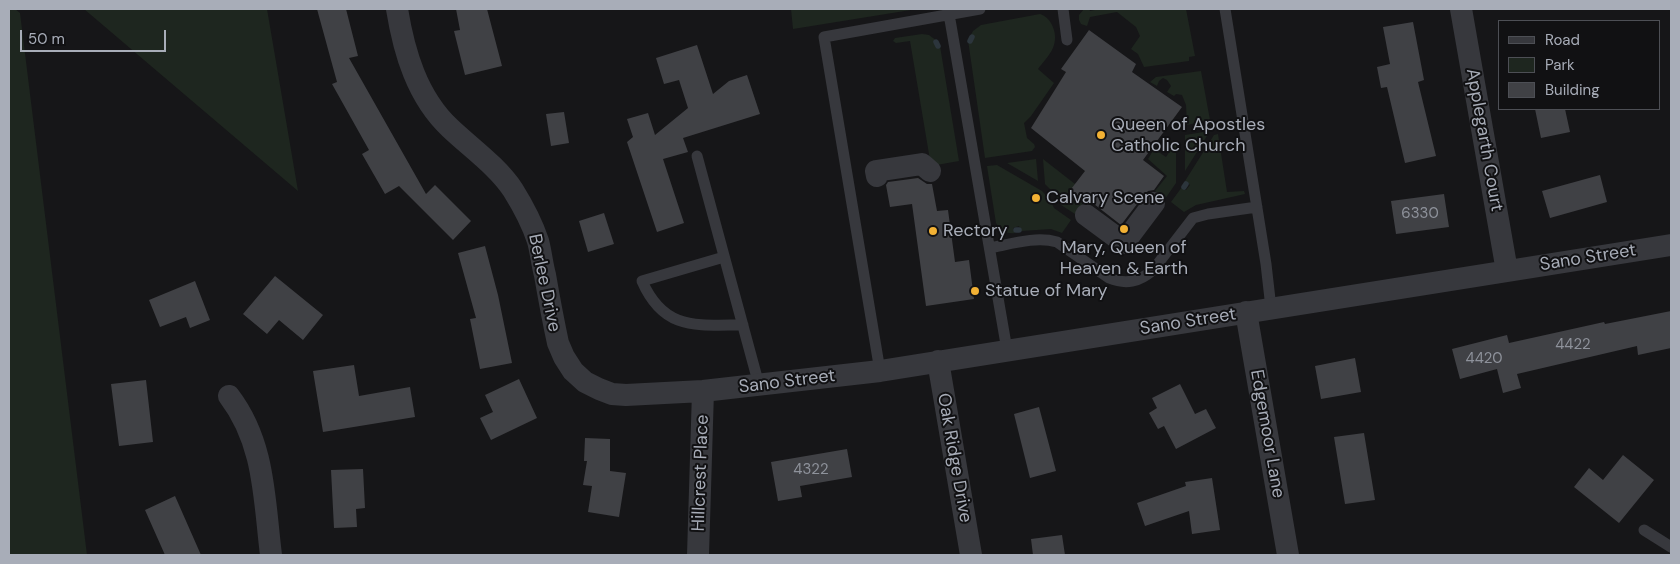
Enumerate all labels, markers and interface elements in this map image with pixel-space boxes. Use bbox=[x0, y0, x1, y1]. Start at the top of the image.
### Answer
scale bar bbox=[22, 20, 169, 52]
legend bbox=[1498, 20, 1660, 110]
text: 50 m bbox=[28, 29, 65, 49]
text: Road bbox=[1545, 30, 1580, 50]
text: Park bbox=[1545, 55, 1575, 75]
street label: Applegarth Court bbox=[1461, 67, 1507, 213]
text: Building bbox=[1545, 80, 1600, 100]
place label: Queen of Apostles Catholic Church bbox=[1111, 114, 1265, 156]
marker: Queen of Apostles Catholic Church bbox=[1095, 129, 1107, 141]
place label: Calvary Scene bbox=[1046, 187, 1165, 209]
marker: Calvary Scene bbox=[1030, 192, 1042, 204]
house number: 6330 bbox=[1401, 205, 1439, 223]
place label: Rectory bbox=[943, 220, 1008, 242]
marker: Mary, Queen of Heaven & Earth bbox=[1118, 223, 1130, 235]
marker: Rectory bbox=[927, 225, 939, 237]
street label: Berlee Drive bbox=[523, 232, 565, 334]
place label: Mary, Queen of Heaven & Earth bbox=[1060, 237, 1188, 280]
street label: Sano Street bbox=[1538, 240, 1638, 276]
place label: Statue of Mary bbox=[985, 280, 1108, 302]
marker: Statue of Mary bbox=[969, 285, 981, 297]
street label: Sano Street bbox=[1138, 304, 1238, 340]
house number: 4422 bbox=[1555, 336, 1591, 354]
house number: 4420 bbox=[1466, 350, 1502, 368]
street label: Sano Street bbox=[738, 365, 836, 399]
street label: Edgemoor Lane bbox=[1245, 368, 1289, 500]
street label: Oak Ridge Drive bbox=[932, 392, 976, 524]
street label: Hillcrest Place bbox=[688, 414, 714, 532]
house number: 4322 bbox=[793, 461, 829, 479]

